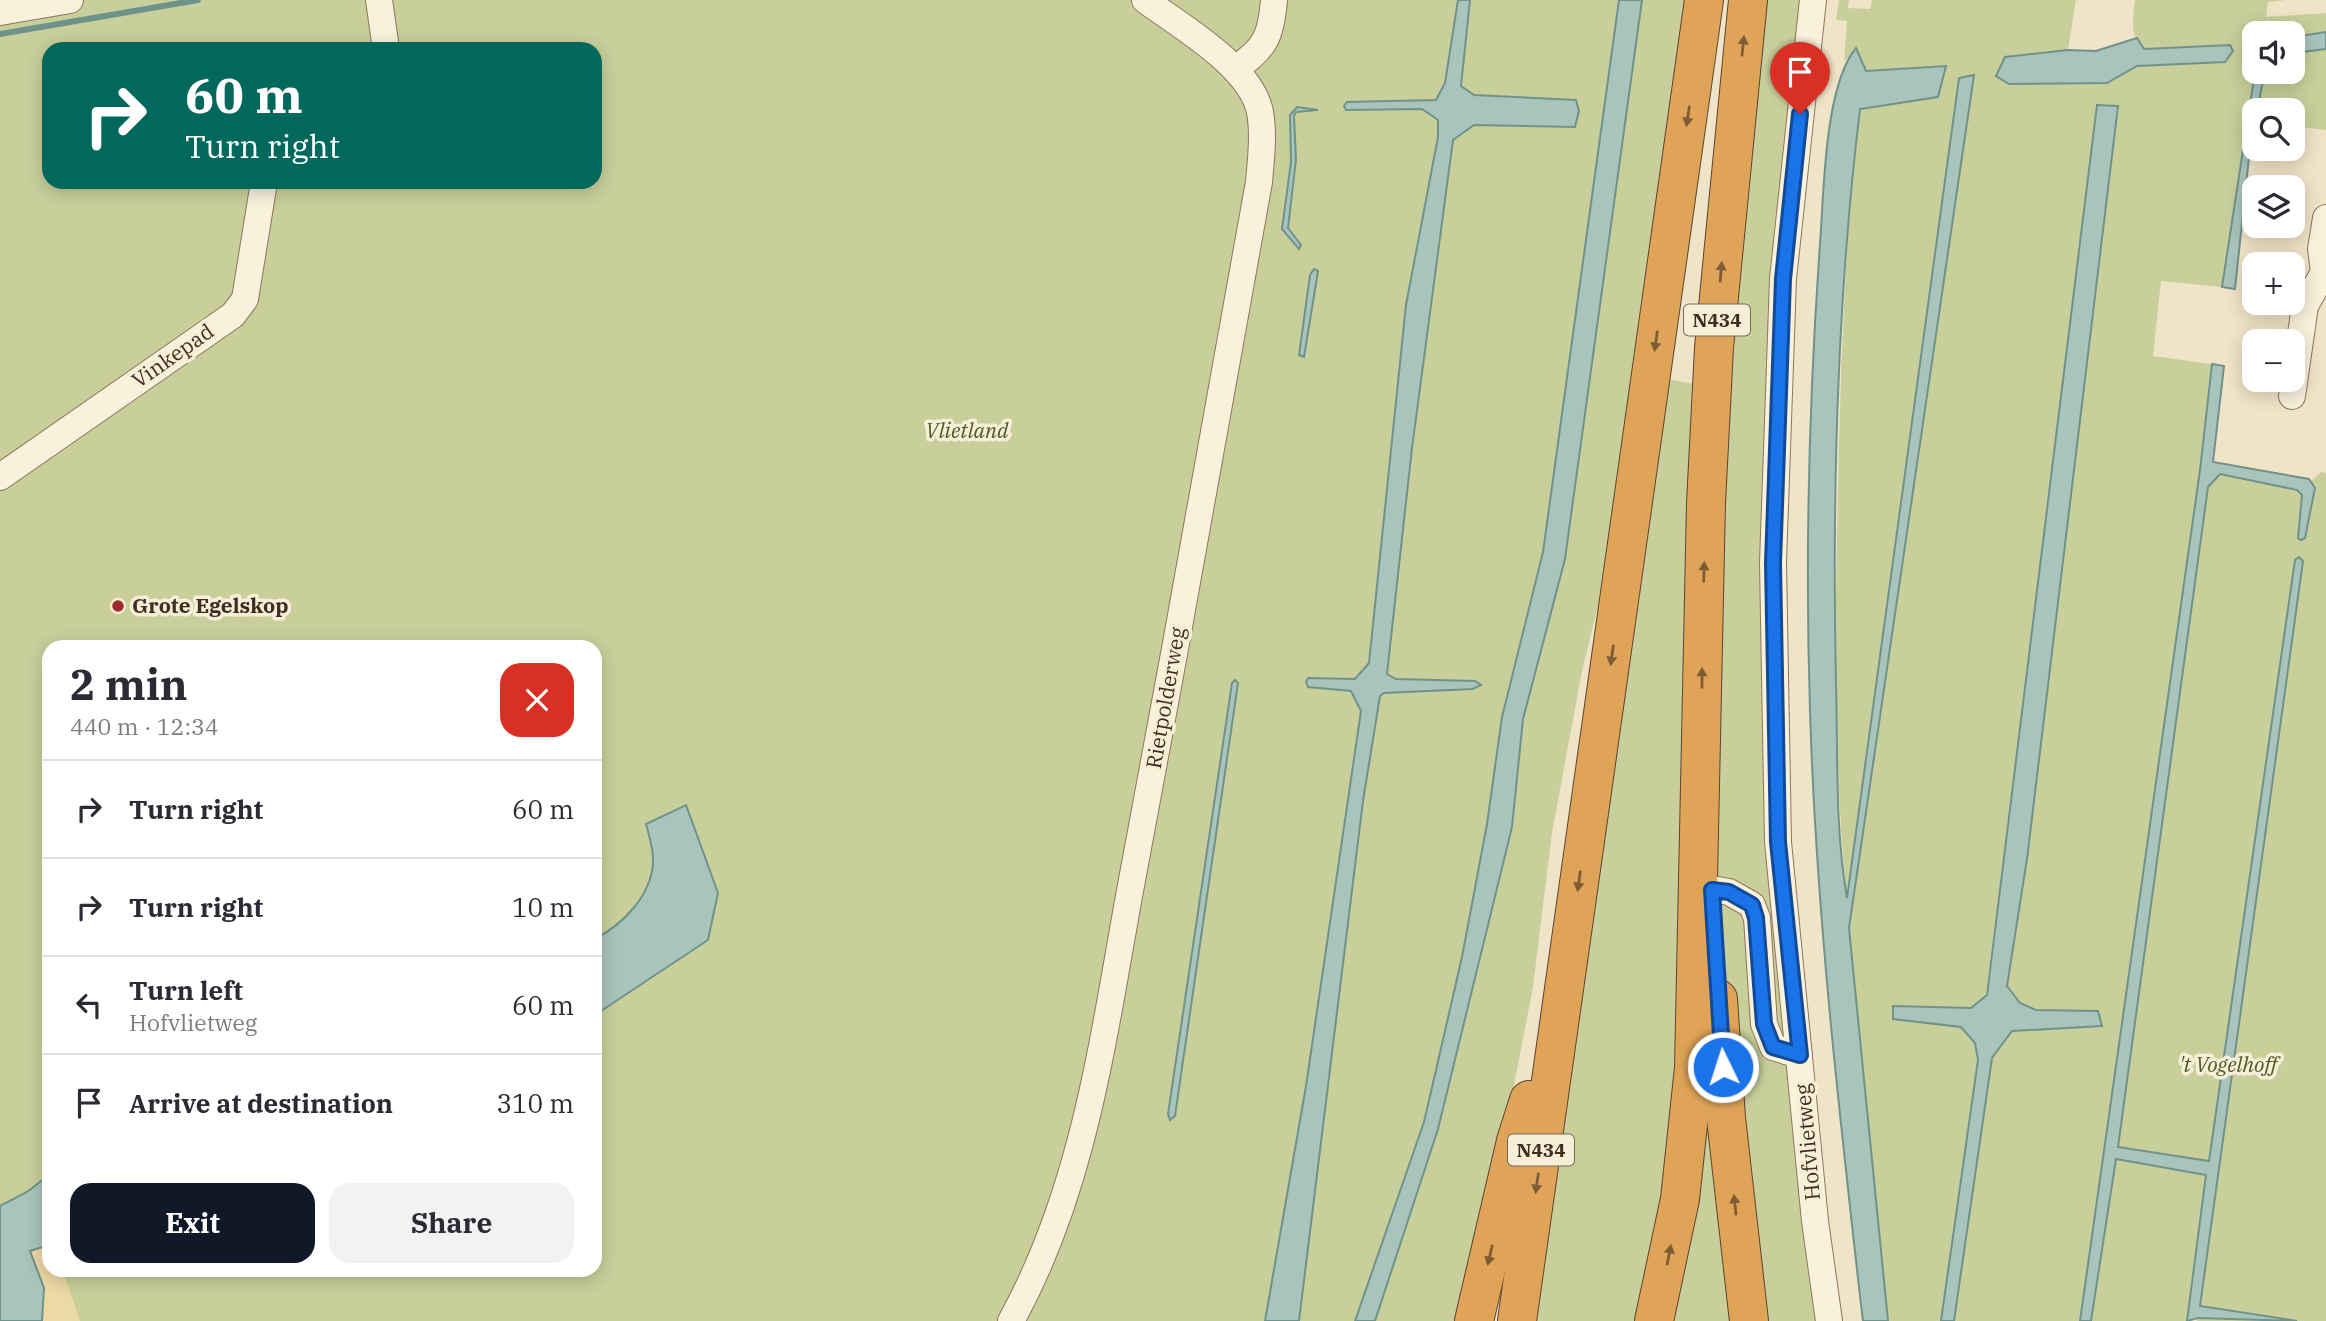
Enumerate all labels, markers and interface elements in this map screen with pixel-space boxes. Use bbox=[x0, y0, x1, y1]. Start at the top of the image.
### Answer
map controls bbox=[2242, 21, 2305, 392]
button: sound bbox=[2242, 21, 2305, 84]
one-way arrow bbox=[1738, 34, 1749, 56]
pin bbox=[1770, 42, 1830, 114]
icon: arrive bbox=[1781, 53, 1819, 91]
text: 60 m bbox=[185, 63, 303, 126]
icon: right bbox=[70, 70, 161, 161]
button: search bbox=[2242, 98, 2305, 161]
one-way arrow bbox=[1682, 105, 1693, 127]
text: Turn right bbox=[185, 125, 340, 167]
button: layers bbox=[2242, 175, 2305, 238]
button: + bbox=[2242, 252, 2305, 315]
one-way arrow bbox=[1716, 261, 1727, 283]
road number: N434 bbox=[1684, 304, 1750, 336]
street label: Vinkepad bbox=[126, 317, 219, 394]
button: − bbox=[2242, 329, 2305, 392]
one-way arrow bbox=[1650, 330, 1661, 352]
park label: Vlietland bbox=[926, 416, 1009, 444]
one-way arrow bbox=[1698, 561, 1710, 583]
place label: Grote Egelskop bbox=[132, 591, 288, 619]
marker: Grote Egelskop bbox=[110, 598, 126, 614]
street label: Rietpolderweg bbox=[1139, 624, 1191, 771]
one-way arrow bbox=[1606, 644, 1617, 666]
text: 2 min bbox=[70, 657, 188, 712]
button: close bbox=[500, 663, 574, 737]
one-way arrow bbox=[1696, 667, 1708, 689]
text: 440 m · 12:34 bbox=[70, 711, 219, 741]
icon: right bbox=[70, 790, 108, 828]
text: Turn right bbox=[129, 792, 263, 826]
text: 60 m bbox=[512, 792, 574, 826]
one-way arrow bbox=[1574, 870, 1585, 892]
icon: right bbox=[70, 888, 108, 926]
text: Turn right bbox=[129, 890, 263, 924]
text: 10 m bbox=[512, 890, 574, 924]
text: Turn left bbox=[129, 973, 243, 1007]
icon: left bbox=[70, 986, 108, 1024]
text: 60 m bbox=[512, 988, 574, 1022]
text: Hofvlietweg bbox=[129, 1007, 257, 1037]
position arrow bbox=[1686, 1030, 1760, 1104]
park label: 't Vogelhoff bbox=[2179, 1050, 2281, 1078]
street label: Hofvlietweg bbox=[1788, 1082, 1826, 1202]
icon: arrive bbox=[70, 1084, 108, 1122]
text: Arrive at destination bbox=[129, 1086, 393, 1120]
text: 310 m bbox=[496, 1086, 574, 1120]
road number: N434 bbox=[1508, 1134, 1574, 1166]
one-way arrow bbox=[1531, 1172, 1542, 1194]
button: Exit bbox=[70, 1183, 315, 1263]
button: Share bbox=[329, 1183, 574, 1263]
one-way arrow bbox=[1730, 1193, 1741, 1215]
one-way arrow bbox=[1484, 1244, 1495, 1266]
one-way arrow bbox=[1664, 1244, 1675, 1266]

